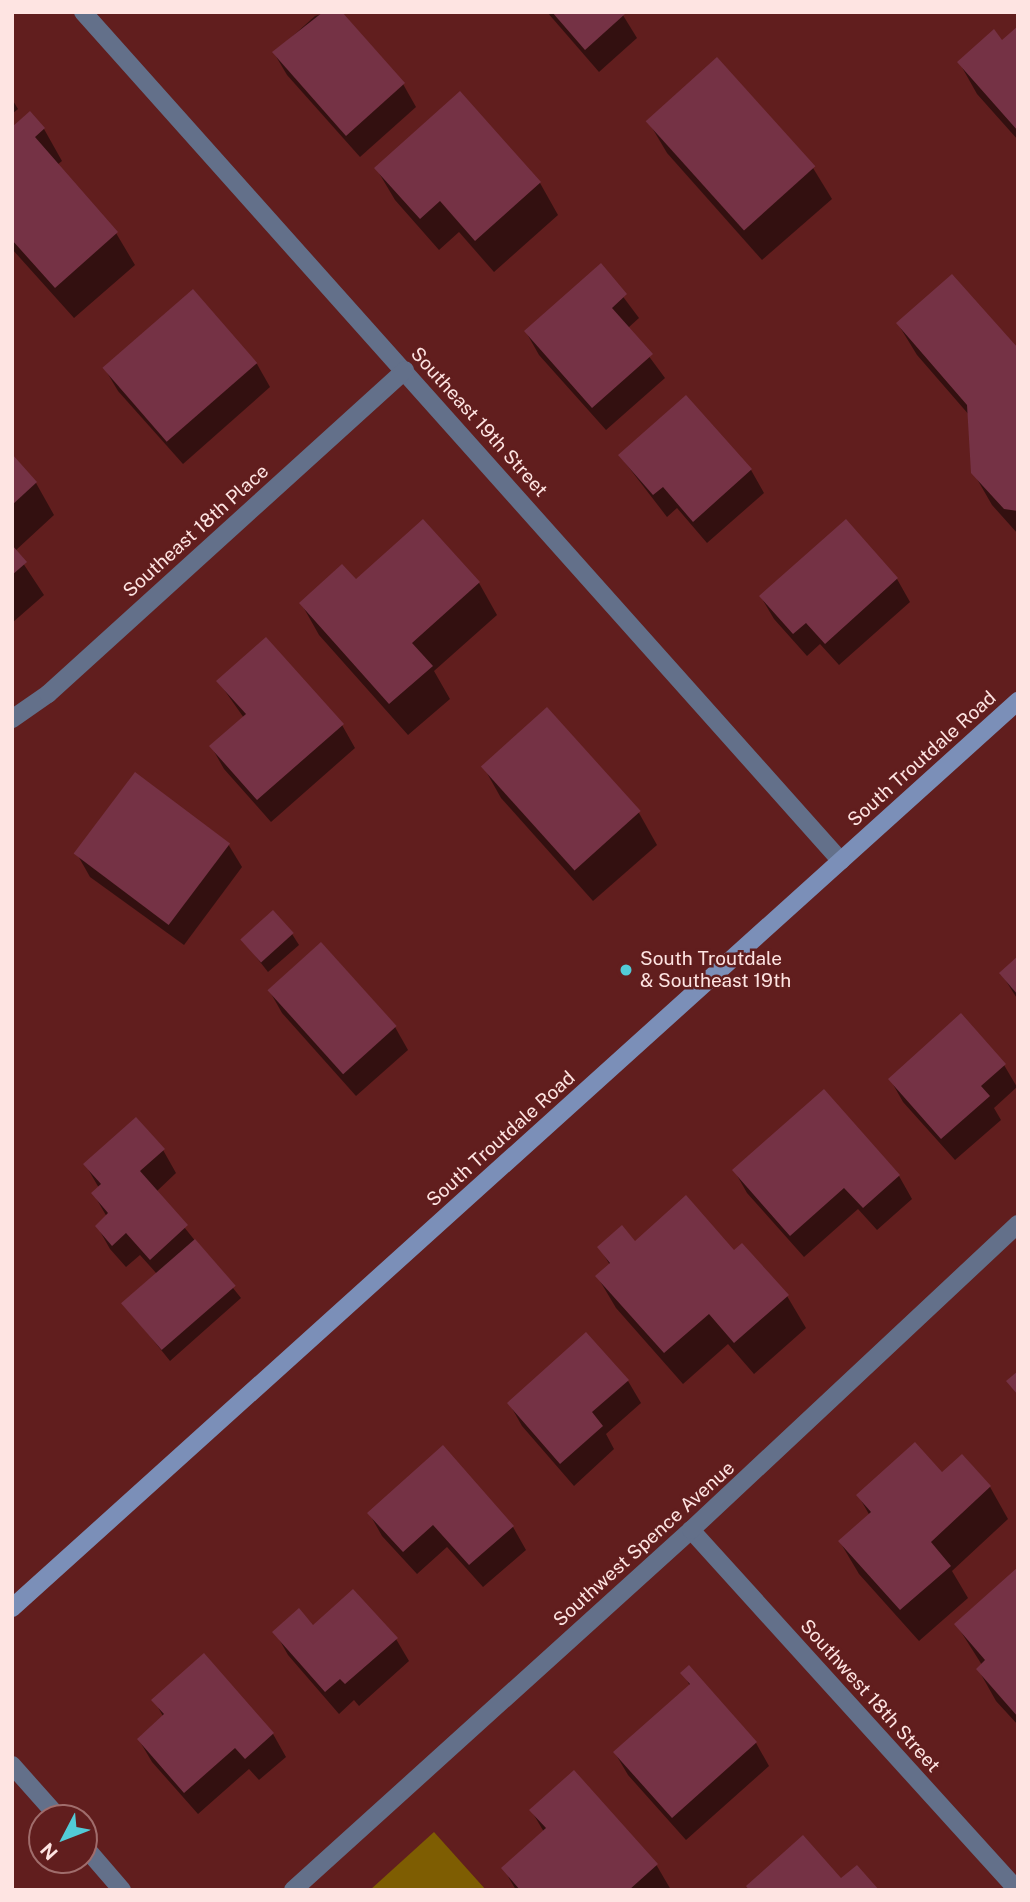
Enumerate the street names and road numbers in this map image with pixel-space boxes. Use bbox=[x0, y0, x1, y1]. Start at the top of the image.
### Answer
street label: Southeast 19th Street bbox=[406, 343, 552, 501]
street label: Southeast 18th Place bbox=[119, 460, 273, 602]
street label: South Troutdale Road bbox=[843, 686, 1001, 832]
street label: South Troutdale Road bbox=[422, 1066, 580, 1212]
street label: Southwest Spence Avenue bbox=[549, 1457, 739, 1631]
street label: Southwest 18th Street bbox=[795, 1615, 945, 1777]

